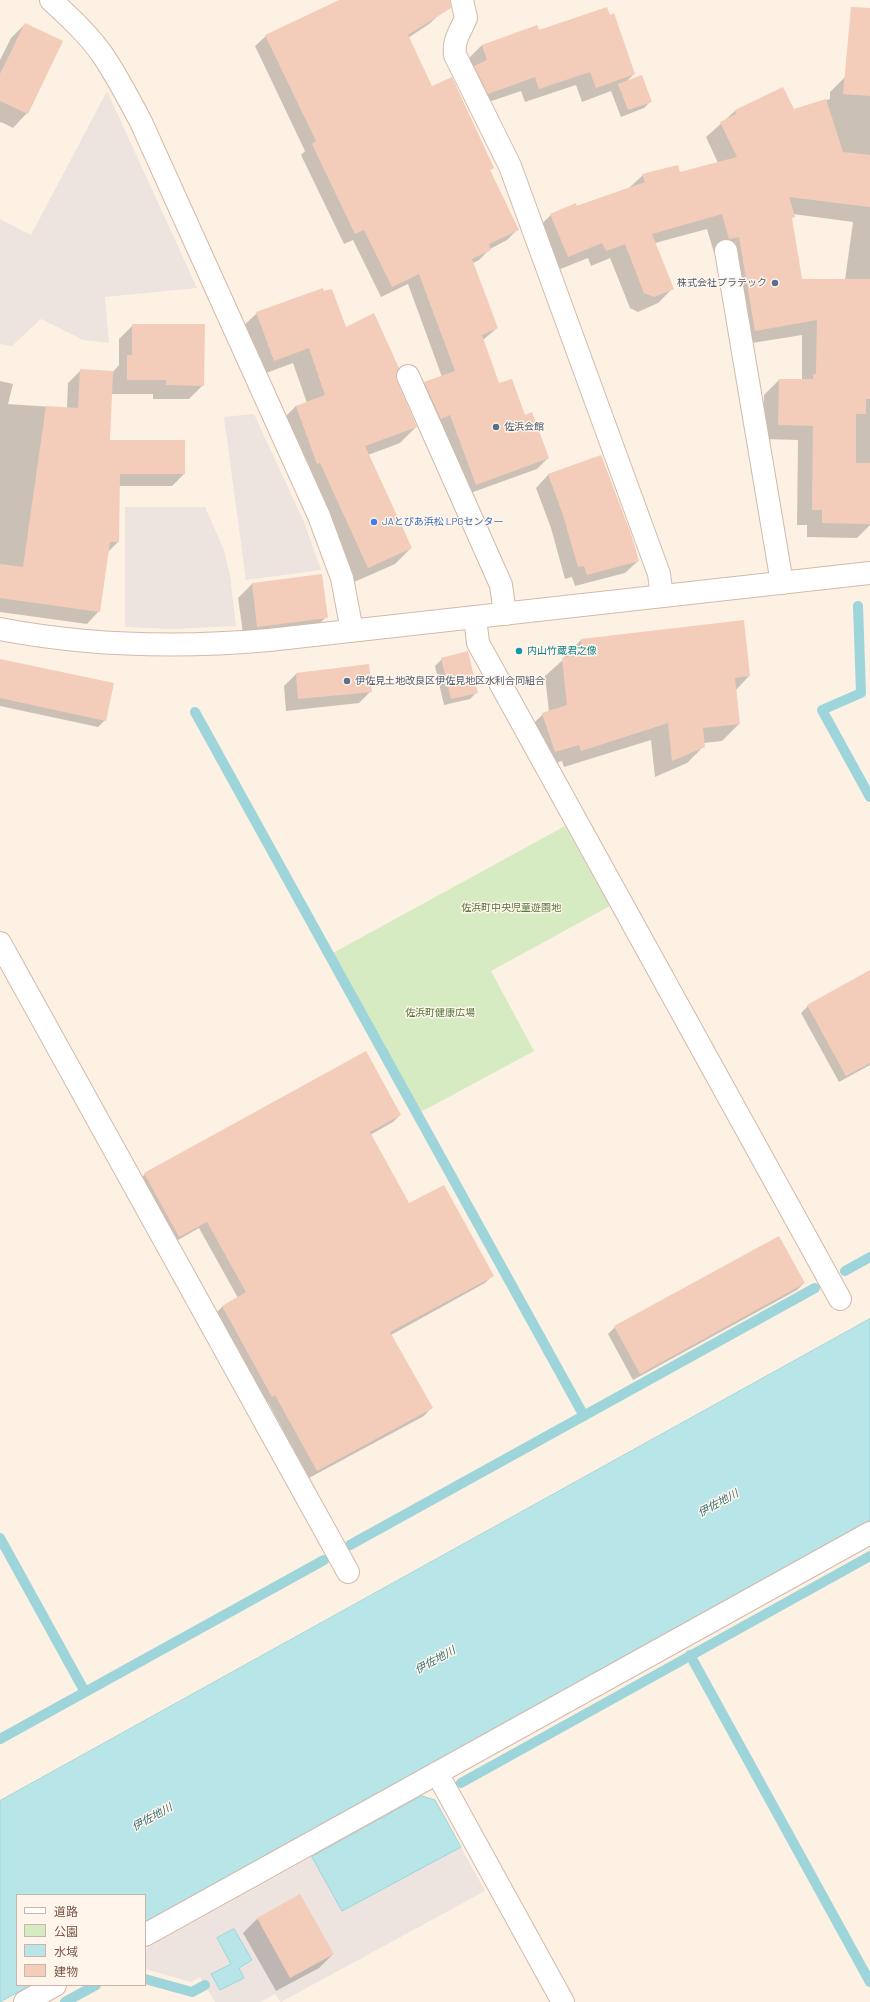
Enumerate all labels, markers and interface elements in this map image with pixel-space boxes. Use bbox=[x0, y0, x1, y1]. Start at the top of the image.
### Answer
place label: 株式会社プラテック bbox=[677, 277, 767, 289]
marker: 株式会社プラテック bbox=[770, 278, 780, 288]
place label: 佐浜会館 bbox=[504, 421, 544, 433]
marker: 佐浜会館 bbox=[491, 422, 501, 432]
place label: JAとぴあ浜松 LPGセンター bbox=[382, 516, 503, 528]
marker: JAとぴあ浜松 LPGセンター bbox=[369, 517, 379, 527]
place label: 内山竹蔵君之像 bbox=[527, 645, 597, 657]
marker: 内山竹蔵君之像 bbox=[514, 646, 524, 656]
place label: 伊佐見土地改良区伊佐見地区水利合同組合 bbox=[355, 675, 545, 687]
marker: 伊佐見土地改良区伊佐見地区水利合同組合 bbox=[342, 676, 352, 686]
park label: 佐浜町中央児童遊園地 bbox=[461, 902, 561, 914]
park label: 佐浜町健康広場 bbox=[405, 1007, 475, 1019]
water label: 伊佐地川 bbox=[696, 1487, 740, 1519]
water label: 伊佐地川 bbox=[413, 1644, 457, 1676]
water label: 伊佐地川 bbox=[130, 1801, 174, 1833]
legend bbox=[16, 1894, 146, 1986]
text: 道路 bbox=[54, 1904, 78, 1918]
text: 公園 bbox=[54, 1924, 78, 1938]
text: 水域 bbox=[54, 1944, 78, 1958]
text: 建物 bbox=[54, 1964, 78, 1978]

